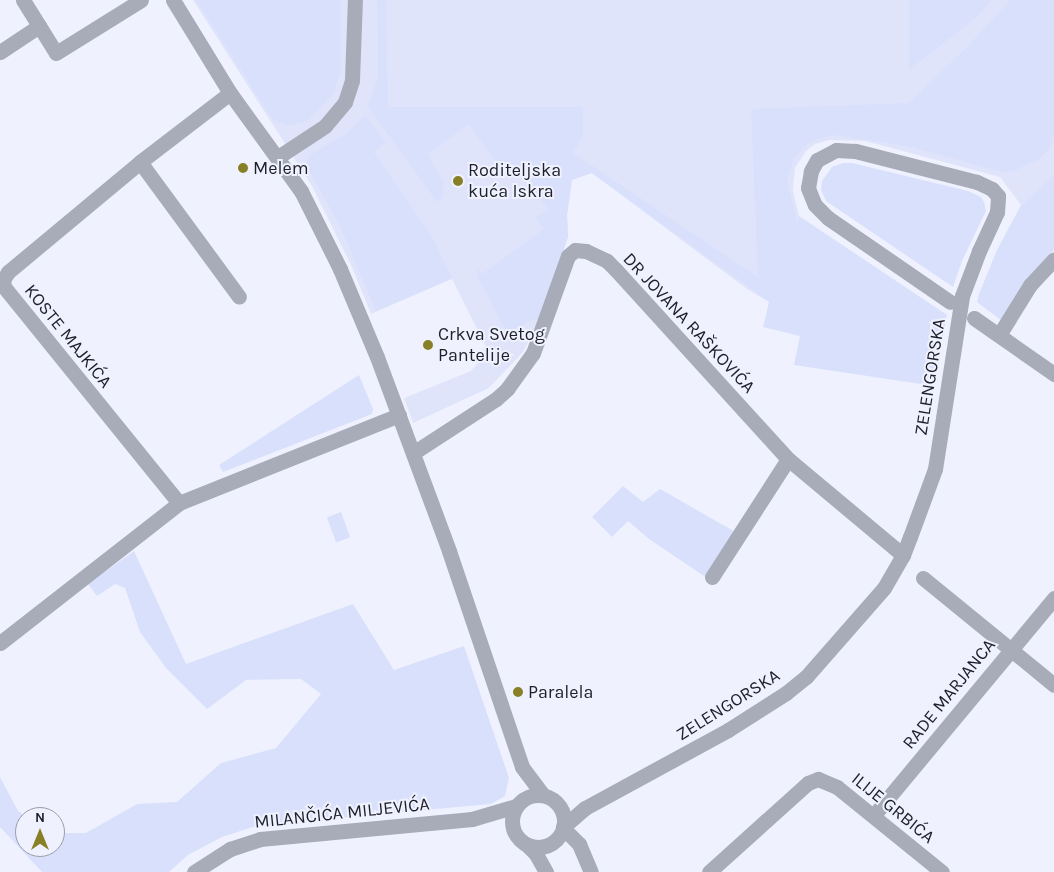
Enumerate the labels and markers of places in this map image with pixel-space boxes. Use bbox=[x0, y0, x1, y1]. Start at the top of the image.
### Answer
place label: Melem bbox=[253, 157, 309, 179]
place label: Roditeljska kuća Iskra bbox=[468, 160, 561, 202]
marker: Melem bbox=[237, 162, 249, 174]
marker: Roditeljska kuća Iskra bbox=[452, 175, 464, 187]
place label: Crkva Svetog Pantelije bbox=[438, 324, 545, 366]
marker: Crkva Svetog Pantelije bbox=[422, 339, 434, 351]
place label: Paralela bbox=[528, 681, 594, 703]
marker: Paralela bbox=[512, 686, 524, 698]

